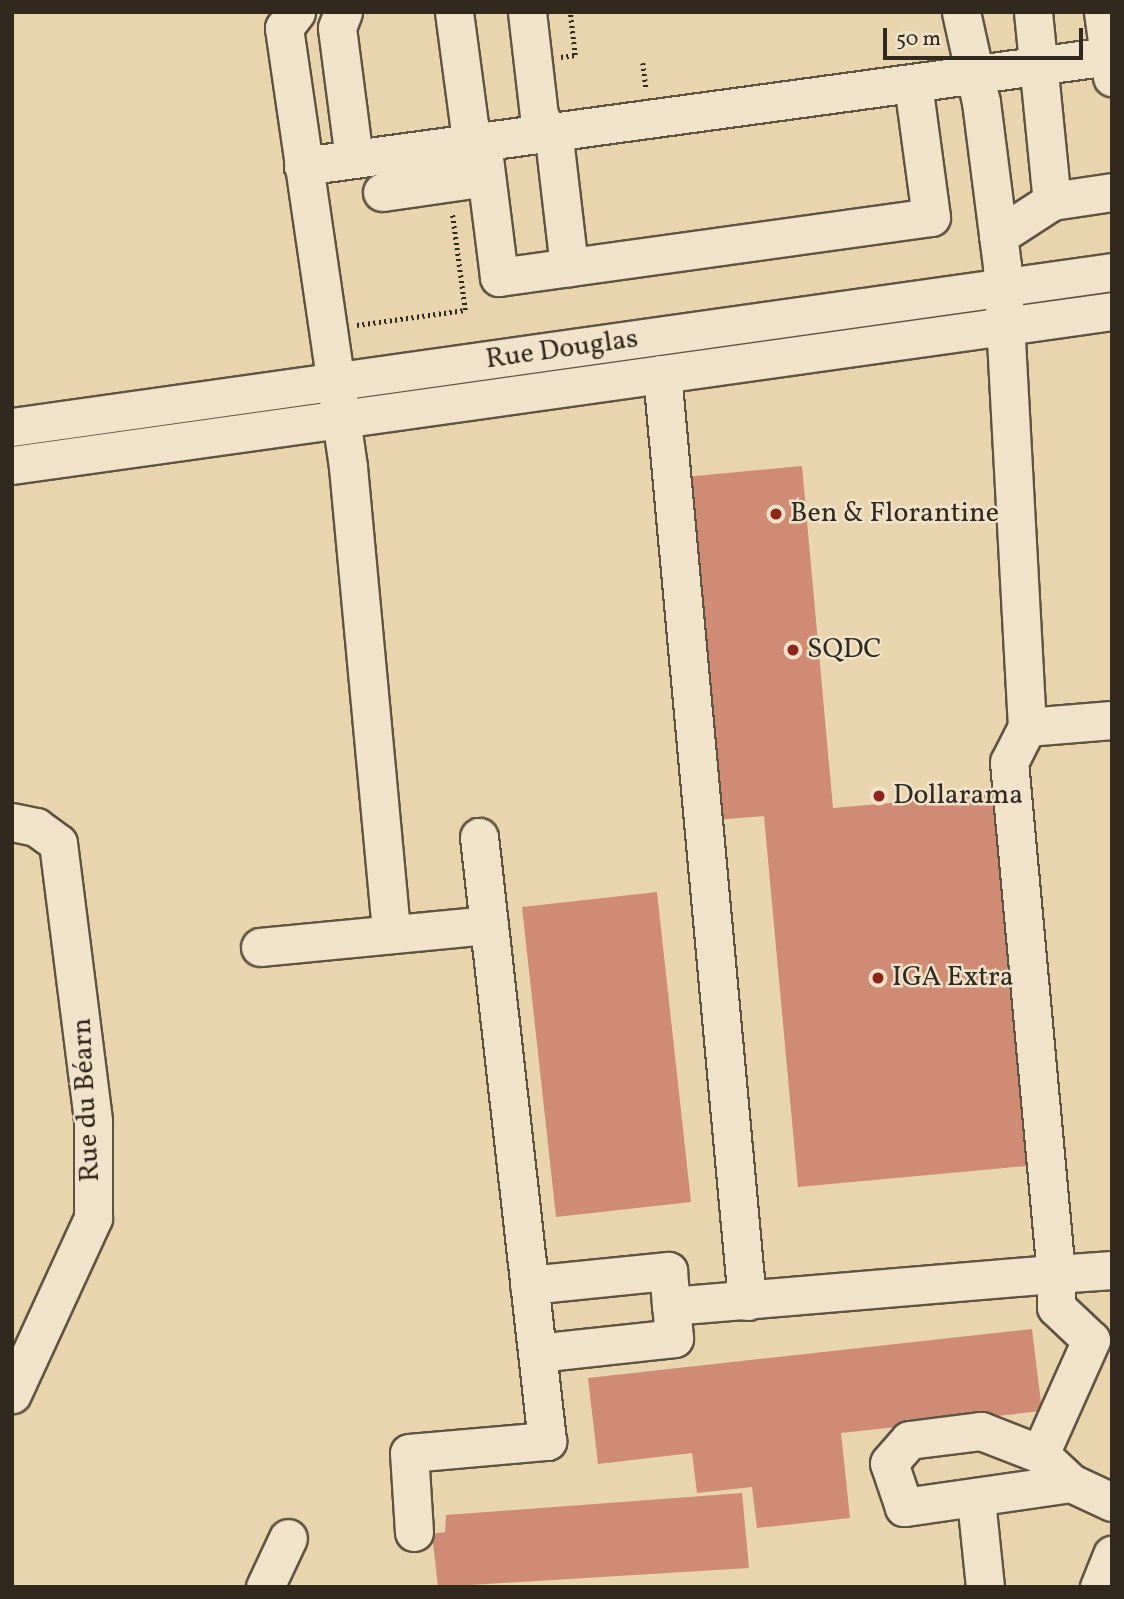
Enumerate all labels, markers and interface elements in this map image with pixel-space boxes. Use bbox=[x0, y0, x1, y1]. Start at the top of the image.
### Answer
scale bar bbox=[886, 14, 1086, 58]
text: 50 m bbox=[896, 25, 941, 54]
street label: Rue Douglas bbox=[484, 323, 640, 377]
place label: Ben & Florantine bbox=[790, 497, 999, 531]
marker: Ben & Florantine bbox=[768, 506, 784, 522]
place label: SQDC bbox=[807, 633, 882, 667]
marker: SQDC bbox=[785, 642, 801, 658]
place label: Dollarama bbox=[893, 779, 1023, 813]
marker: Dollarama bbox=[871, 788, 887, 804]
place label: IGA Extra bbox=[892, 961, 1014, 995]
marker: IGA Extra bbox=[870, 970, 886, 986]
street label: Rue du Béarn bbox=[66, 1017, 108, 1183]

